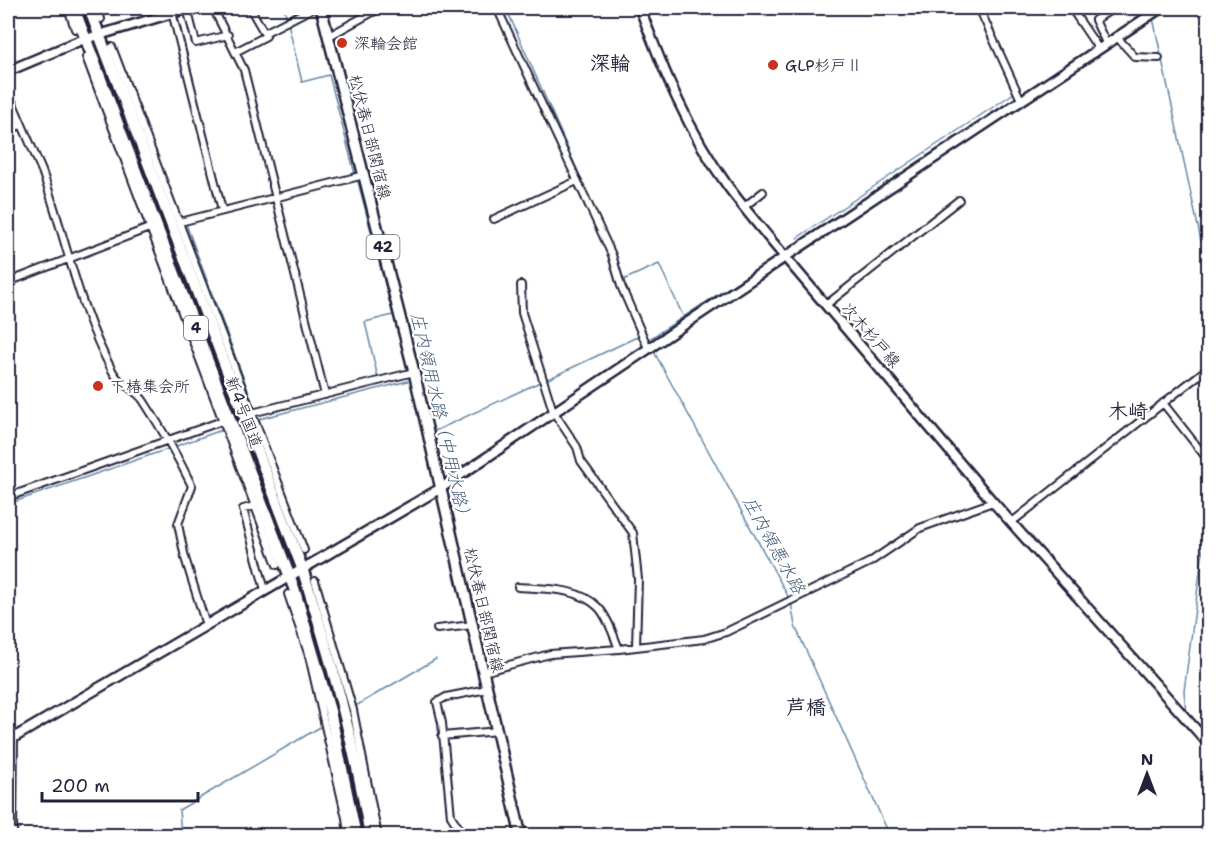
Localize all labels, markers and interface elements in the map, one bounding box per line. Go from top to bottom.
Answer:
place label: 深輪会館 [354,33,418,54]
marker: 深輪会館 [335,36,349,50]
district label: 深輪 [590,50,630,76]
place label: GLP杉戸Ⅱ [785,55,863,76]
marker: GLP杉戸Ⅱ [766,58,780,72]
street label: 松伏春日部関宿線 [344,72,396,202]
road number: 42 [366,235,400,259]
street label: 次木杉戸線 [837,298,905,372]
water label: 庄内領用水路（中用水路） [405,310,477,526]
road number: 4 [184,316,208,340]
street label: 新4号国道 [221,373,267,451]
place label: 下椿集会所 [110,376,190,397]
marker: 下椿集会所 [91,379,105,393]
district label: 木崎 [1108,398,1148,424]
water label: 庄内領悪水路 [737,492,811,599]
street label: 松伏春日部関宿線 [459,545,509,675]
district label: 芦橋 [786,694,826,720]
north arrow [1117,744,1177,804]
text: N [1141,749,1153,770]
scale bar [42,765,198,803]
text: 200 m [51,774,110,798]

